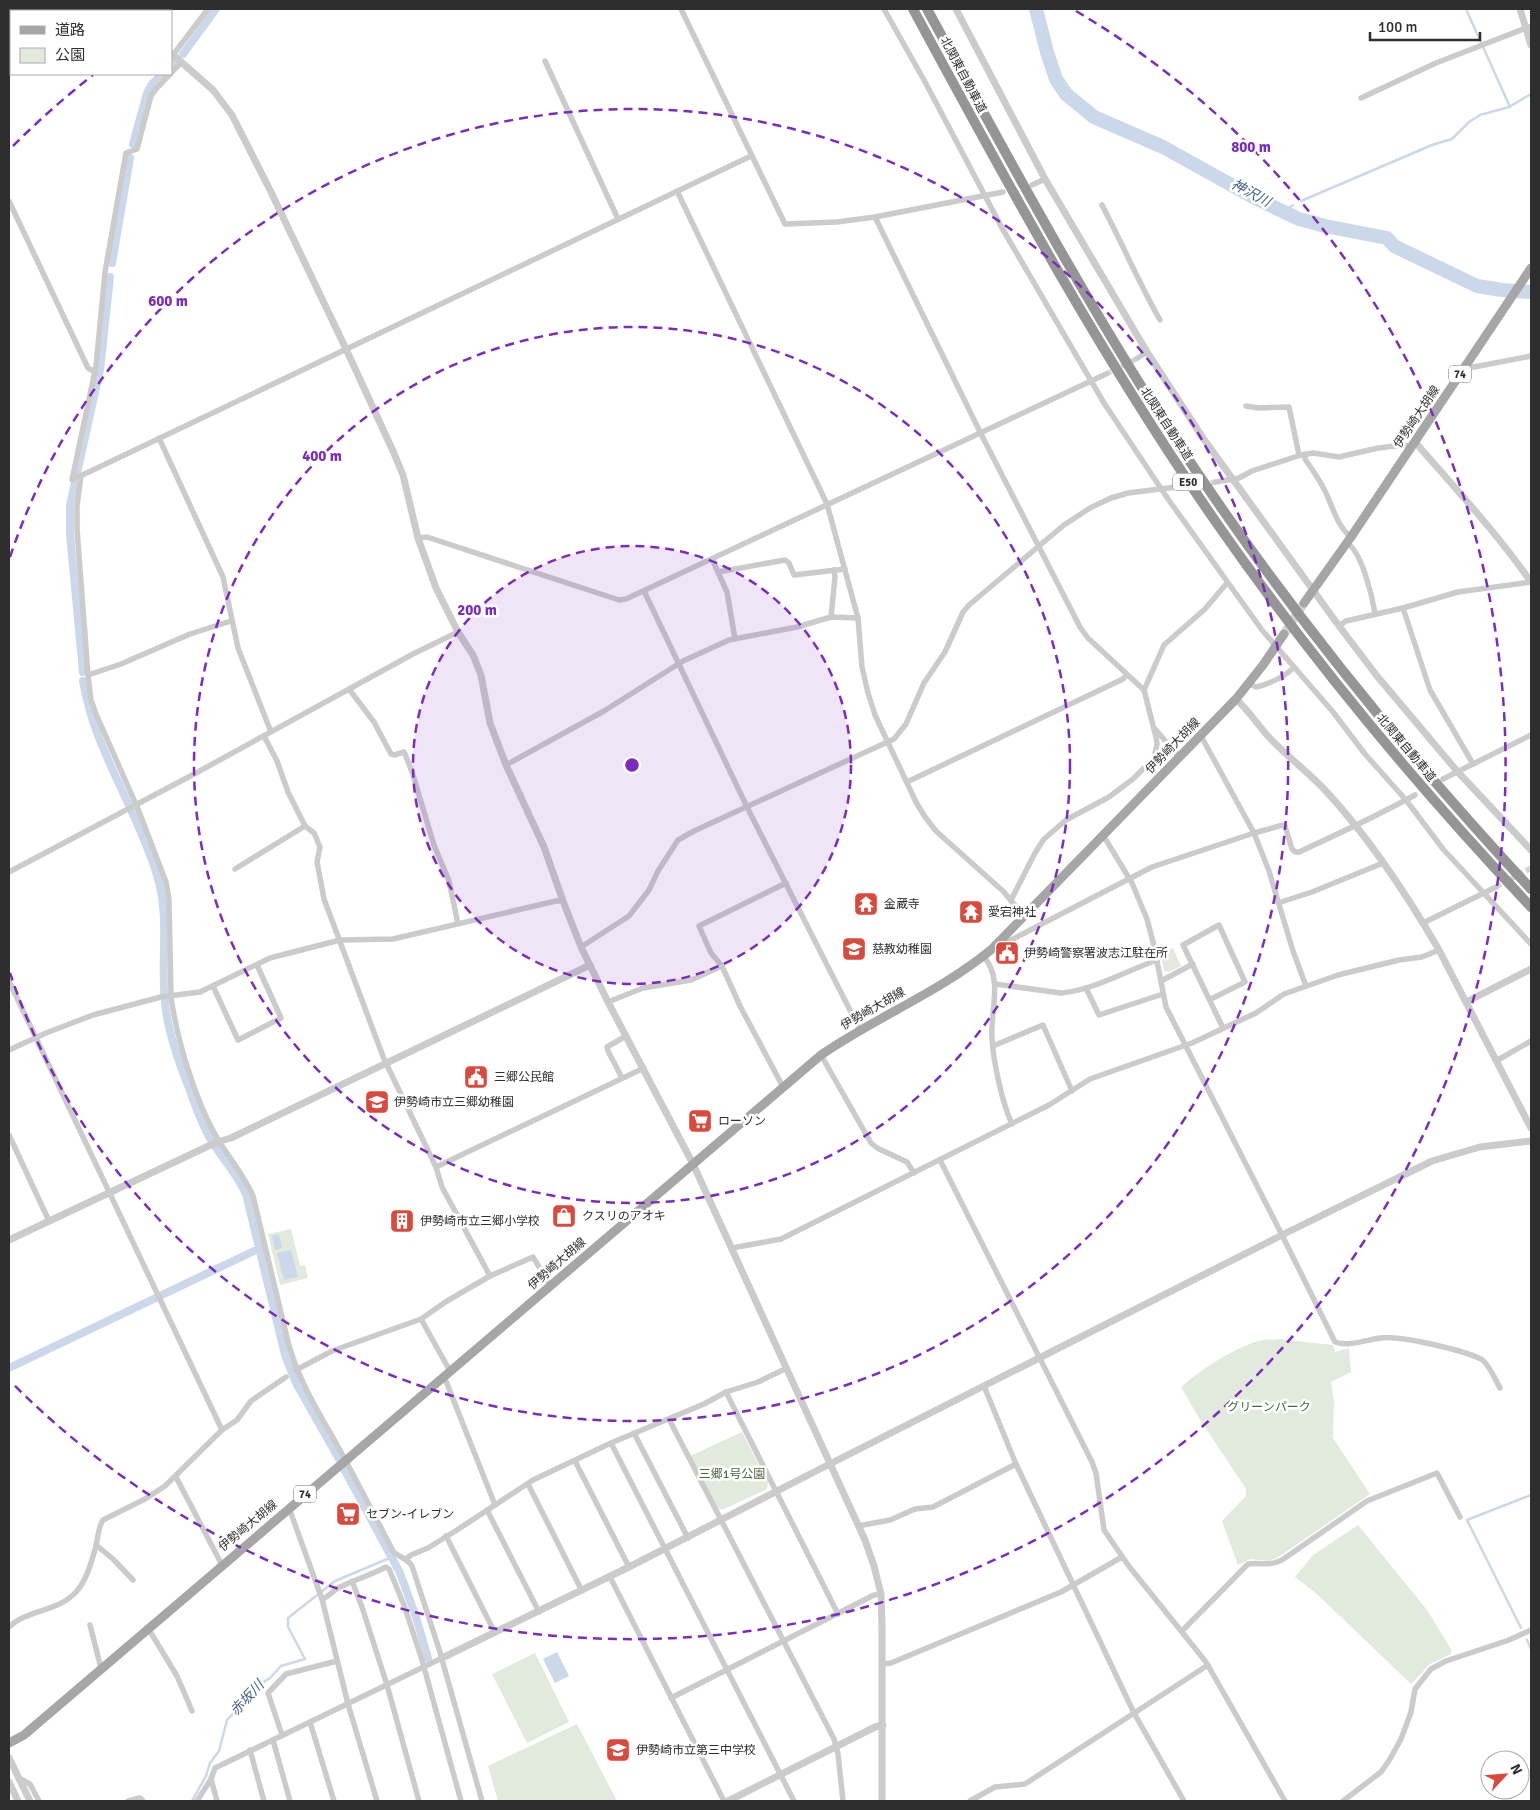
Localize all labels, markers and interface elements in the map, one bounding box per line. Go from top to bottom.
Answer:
legend [10,10,172,75]
scale bar [1370,10,1480,42]
text: 100 m [1378,18,1418,36]
text: 道路 [55,21,85,39]
street label: 北関東自動車道 [937,34,989,116]
text: 公園 [55,46,85,64]
text: 800 m [1231,138,1271,156]
water label: 神沢川 [1228,176,1275,211]
text: 600 m [148,292,188,310]
road number: 74 [1449,366,1471,382]
street label: 伊勢崎大胡線 [1391,383,1443,451]
street label: 北関東自動車道 [1137,385,1195,463]
text: 400 m [302,447,342,465]
road number: E50 [1173,474,1203,491]
text: 200 m [457,601,497,619]
street label: 北関東自動車道 [1373,711,1439,785]
street label: 伊勢崎大胡線 [1143,715,1203,777]
centre of rings [623,756,641,774]
temple icon: 金蔵寺 [853,891,879,917]
place label: 金蔵寺 [884,897,920,912]
temple icon: 愛宕神社 [958,899,984,925]
place label: 愛宕神社 [988,905,1036,920]
school or university icon: 慈教幼稚園 [841,936,867,962]
public building icon: 伊勢崎警察署波志江駐在所 [994,940,1020,966]
place label: 慈教幼稚園 [872,942,932,957]
place label: 伊勢崎警察署波志江駐在所 [1024,946,1168,961]
street label: 伊勢崎大胡線 [838,985,908,1033]
public building icon: 三郷公民館 [463,1064,489,1090]
place label: 三郷公民館 [494,1070,554,1085]
school or university icon: 伊勢崎市立三郷幼稚園 [364,1089,390,1115]
place label: 伊勢崎市立三郷幼稚園 [394,1095,514,1110]
supermarket icon: ローソン [687,1108,713,1134]
place label: ローソン [718,1114,766,1129]
shop icon: クスリのアオキ [551,1203,577,1229]
building icon: 伊勢崎市立三郷小学校 [389,1208,415,1234]
place label: クスリのアオキ [582,1209,666,1224]
place label: 伊勢崎市立三郷小学校 [420,1214,540,1229]
street label: 伊勢崎大胡線 [525,1235,589,1293]
park label: グリーンパーク [1227,1400,1311,1415]
park label: 三郷1号公園 [699,1467,765,1482]
road number: 74 [294,1486,316,1502]
street label: 伊勢崎大胡線 [216,1497,280,1555]
supermarket icon: セブン-イレブン [335,1501,361,1527]
place label: セブン-イレブン [366,1507,454,1522]
water label: 赤坂川 [226,1675,269,1719]
school or university icon: 伊勢崎市立第三中学校 [605,1737,631,1763]
place label: 伊勢崎市立第三中学校 [636,1743,756,1758]
north arrow [1480,1750,1530,1800]
text: N [1506,1761,1526,1778]

